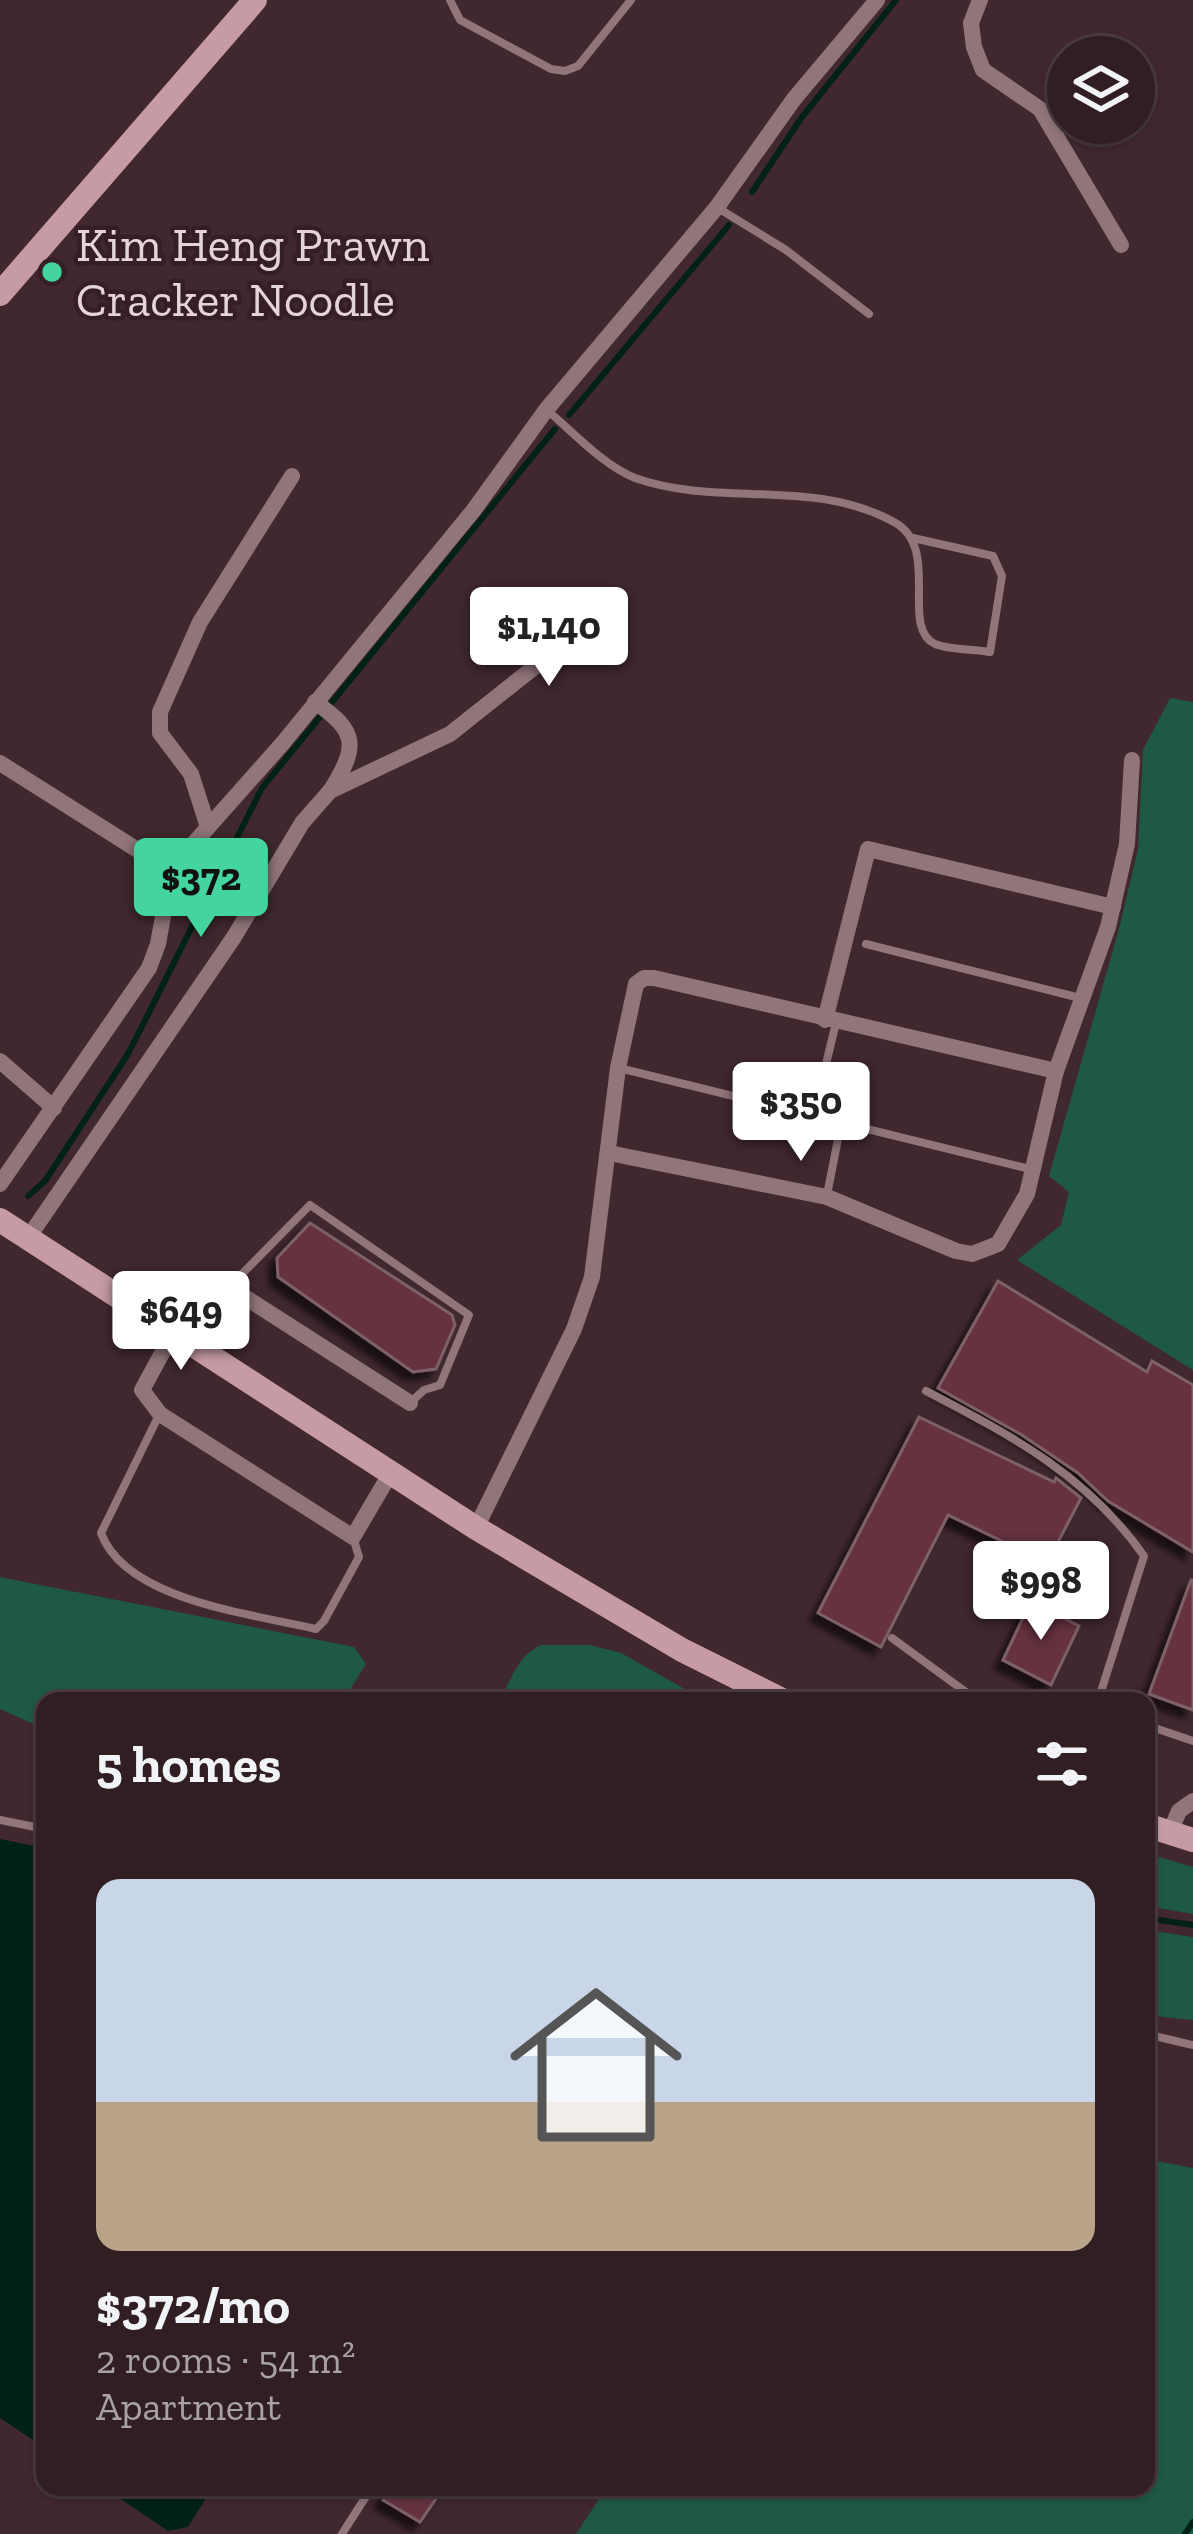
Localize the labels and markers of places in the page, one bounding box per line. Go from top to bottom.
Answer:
place label: Kim Heng Prawn Cracker Noodle [76,216,430,328]
marker: Kim Heng Prawn Cracker Noodle [39,259,65,285]
pin: $1,140 [451,587,647,689]
pin: $372 [130,838,272,940]
pin: $350 [730,1062,872,1164]
pin: $649 [110,1271,252,1373]
pin: $998 [970,1541,1112,1643]

